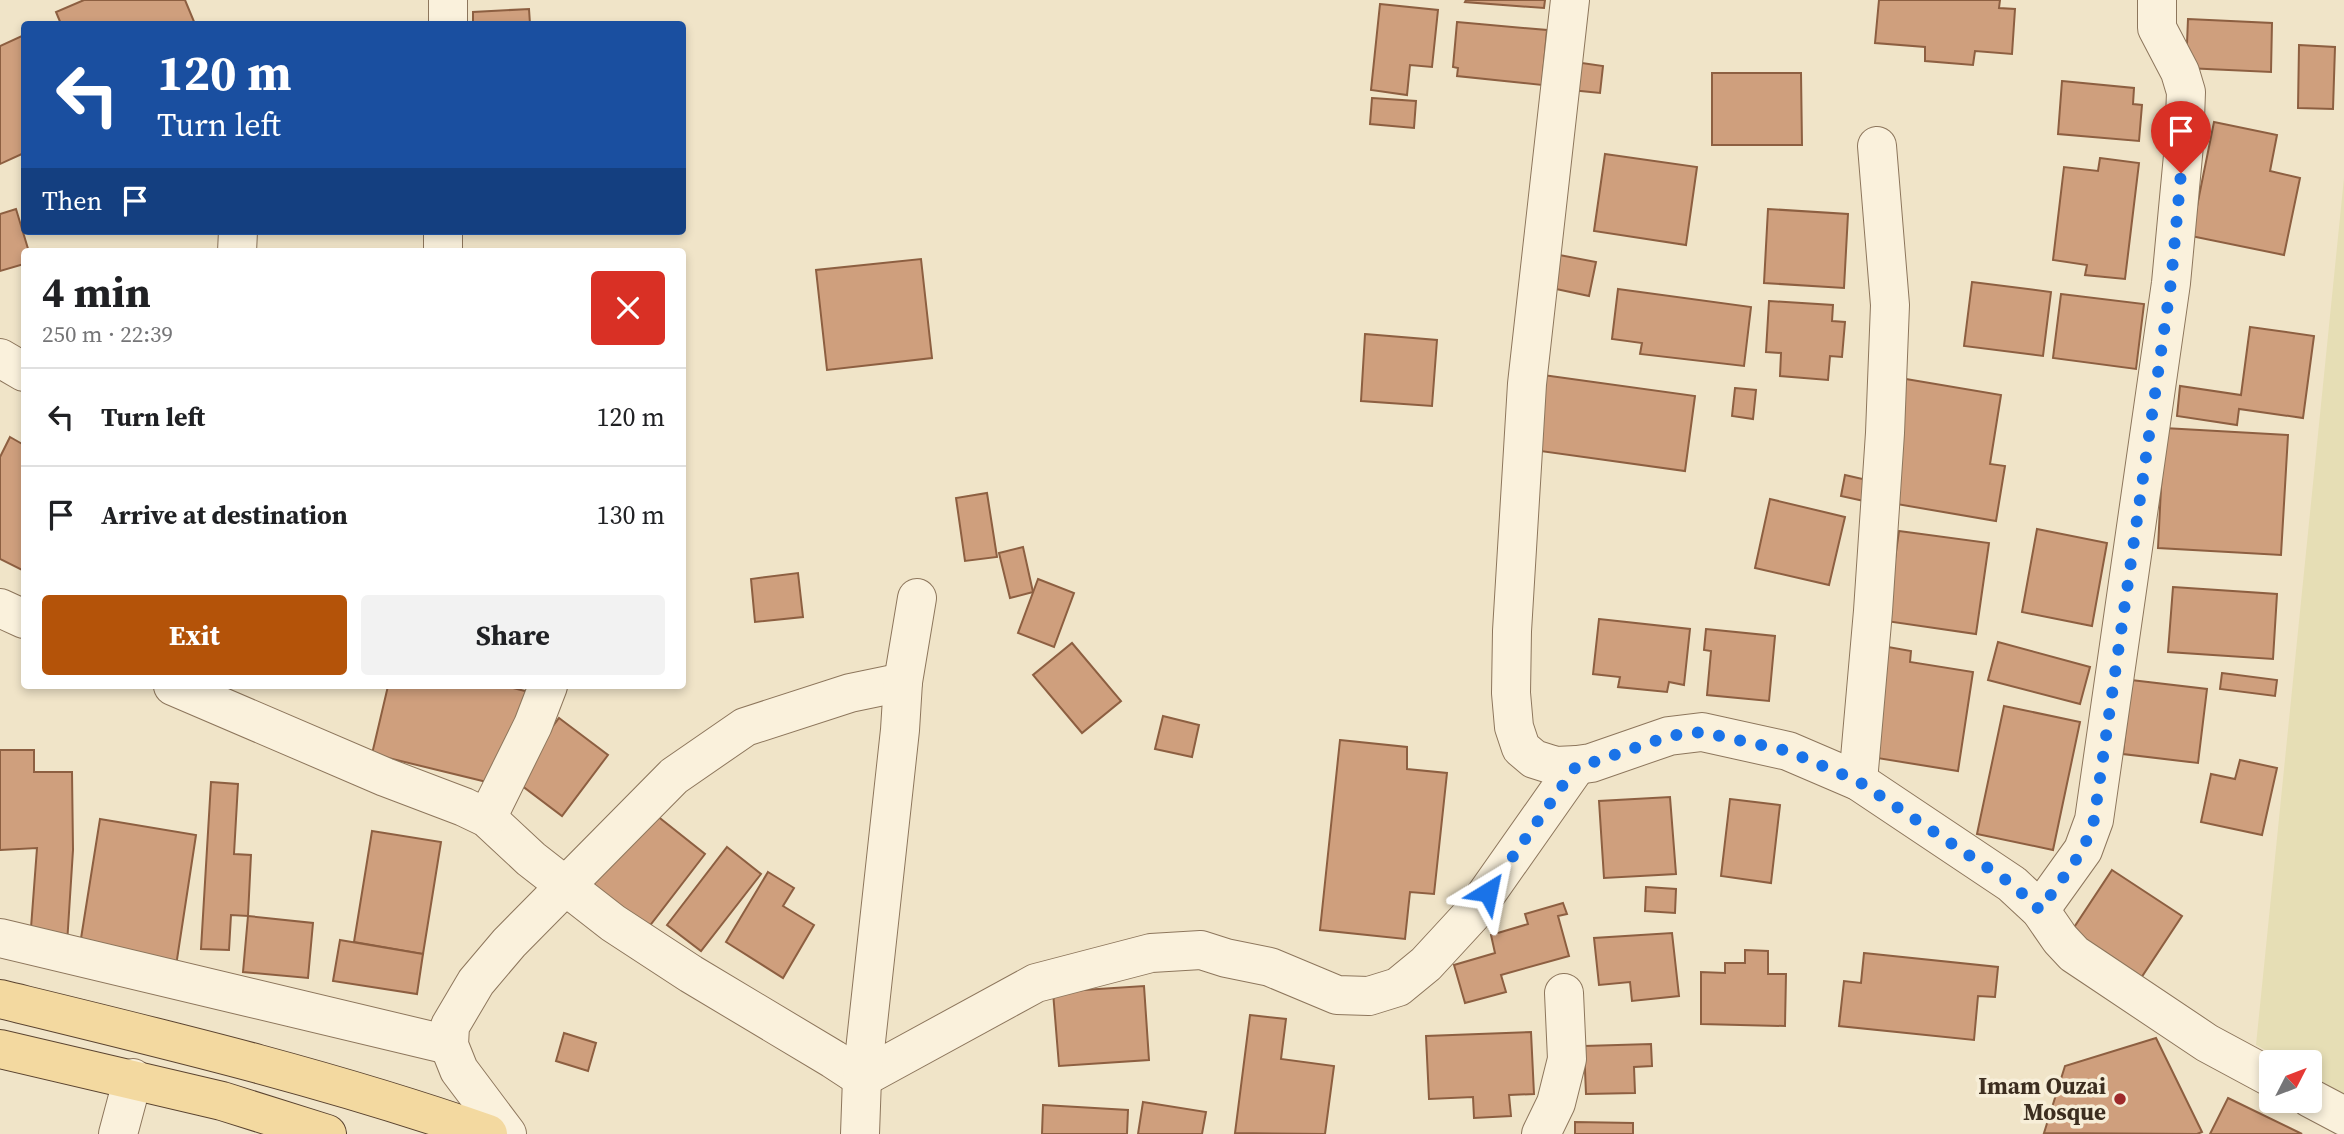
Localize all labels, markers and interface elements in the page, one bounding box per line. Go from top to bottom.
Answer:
text: 120 m [157,39,292,106]
icon: left [42,49,133,140]
pin [2151,101,2211,173]
text: Turn left [157,103,281,147]
icon: arrive [2162,112,2200,150]
icon: arrive [116,182,154,220]
text: Then [42,183,102,219]
text: 4 min [42,263,151,321]
button: close [591,271,665,345]
text: 250 m · 22:39 [42,318,173,350]
icon: left [42,398,80,436]
text: Turn left [101,399,205,435]
text: 120 m [597,399,665,435]
icon: arrive [42,496,80,534]
text: Arrive at destination [101,497,348,533]
text: 130 m [597,497,665,533]
button: Exit [42,595,347,675]
button: Share [361,595,665,675]
position arrow [1451,855,1525,929]
north arrow [2259,1050,2322,1113]
map controls [2259,1050,2322,1113]
place label: Imam Ouzai Mosque [1978,1070,2106,1128]
marker: Imam Ouzai Mosque [2112,1091,2128,1107]

